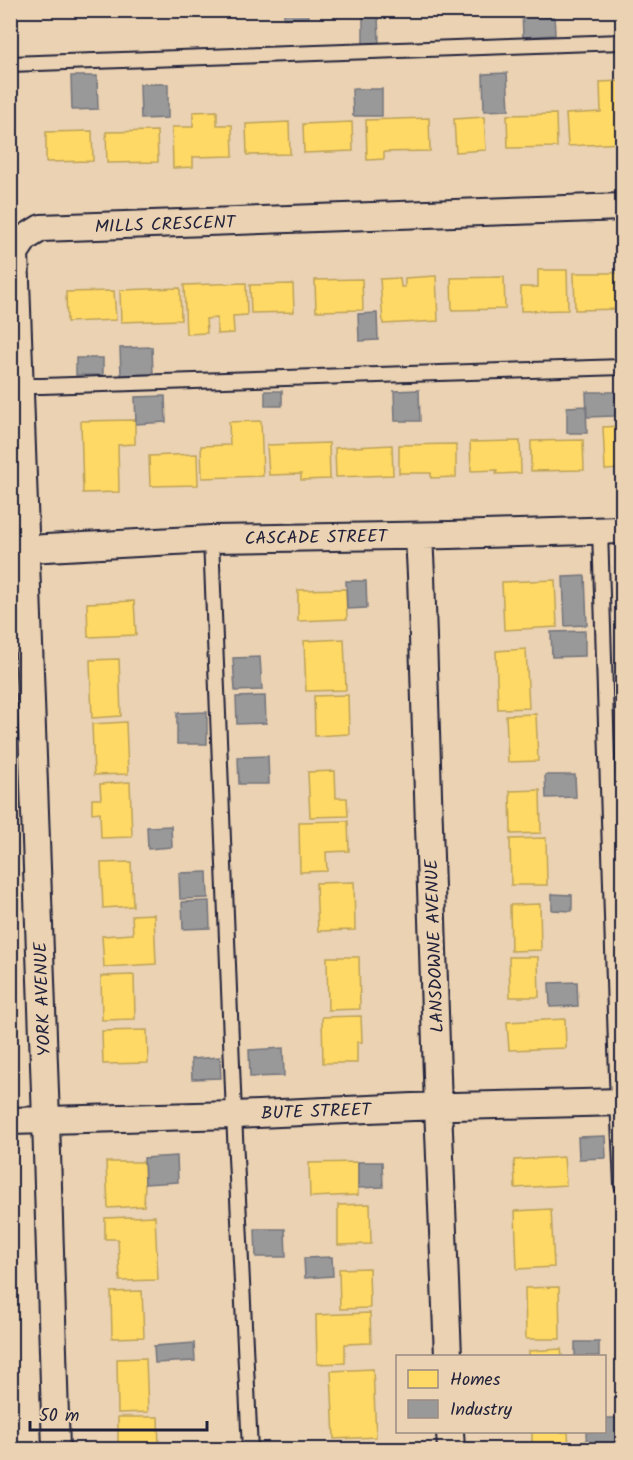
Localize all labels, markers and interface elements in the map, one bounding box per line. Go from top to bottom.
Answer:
street label: MILLS CRESCENT [94,209,237,242]
street label: CASCADE STREET [244,523,389,554]
street label: LANSDOWNE AVENUE [418,858,453,1033]
street label: YORK AVENUE [27,941,60,1057]
street label: BUTE STREET [261,1096,373,1129]
legend [396,1355,606,1433]
text: Homes [450,1366,501,1395]
scale bar [30,1394,207,1432]
text: Industry [450,1396,512,1425]
text: 50 m [39,1402,79,1431]

